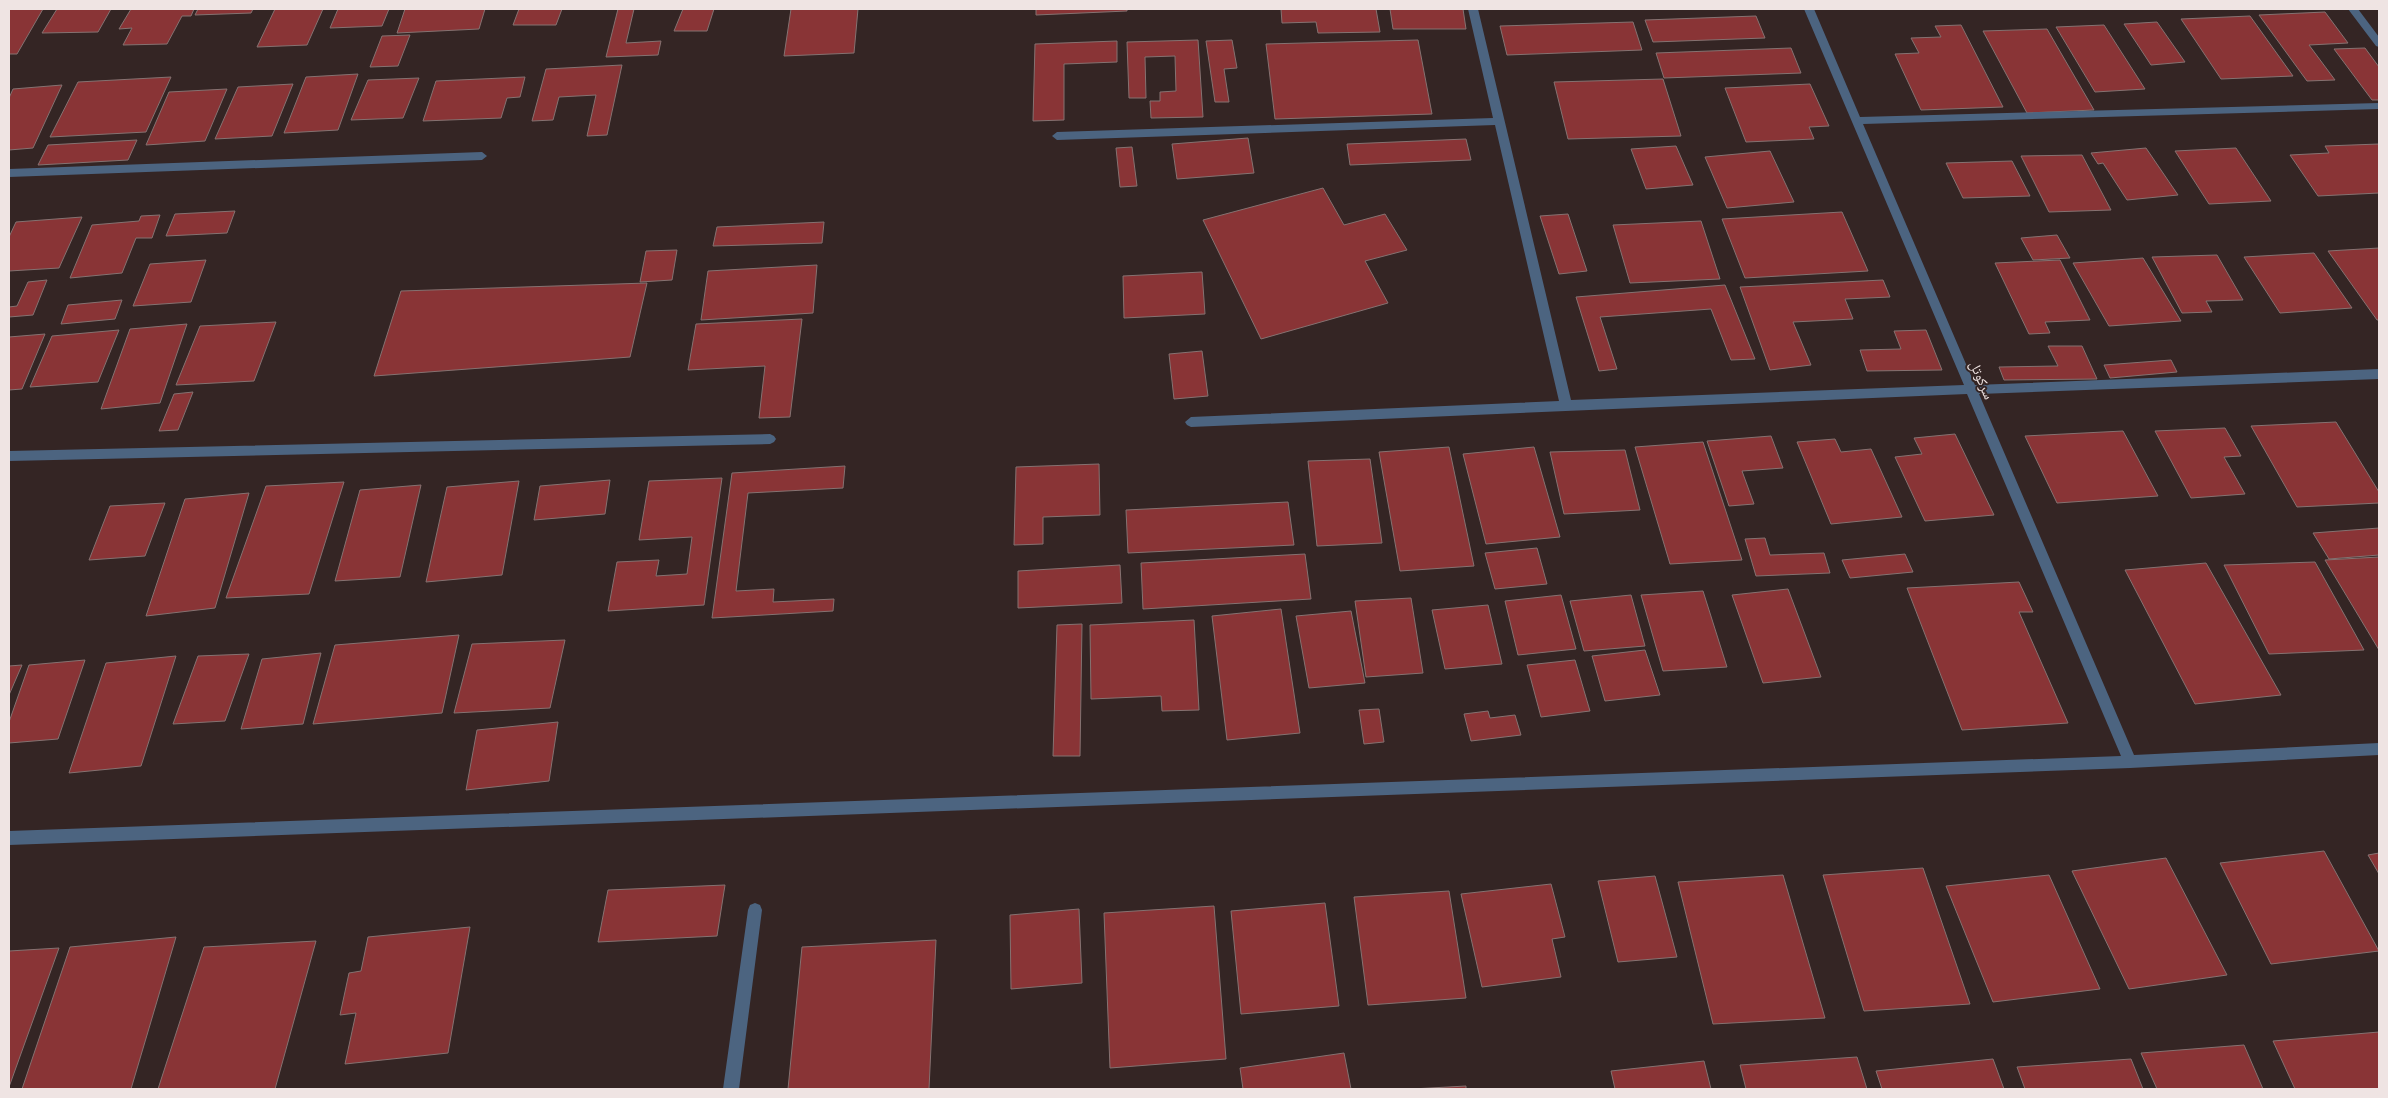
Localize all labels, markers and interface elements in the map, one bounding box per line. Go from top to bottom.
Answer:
street label: سرکوتل [1966,358,1997,402]

